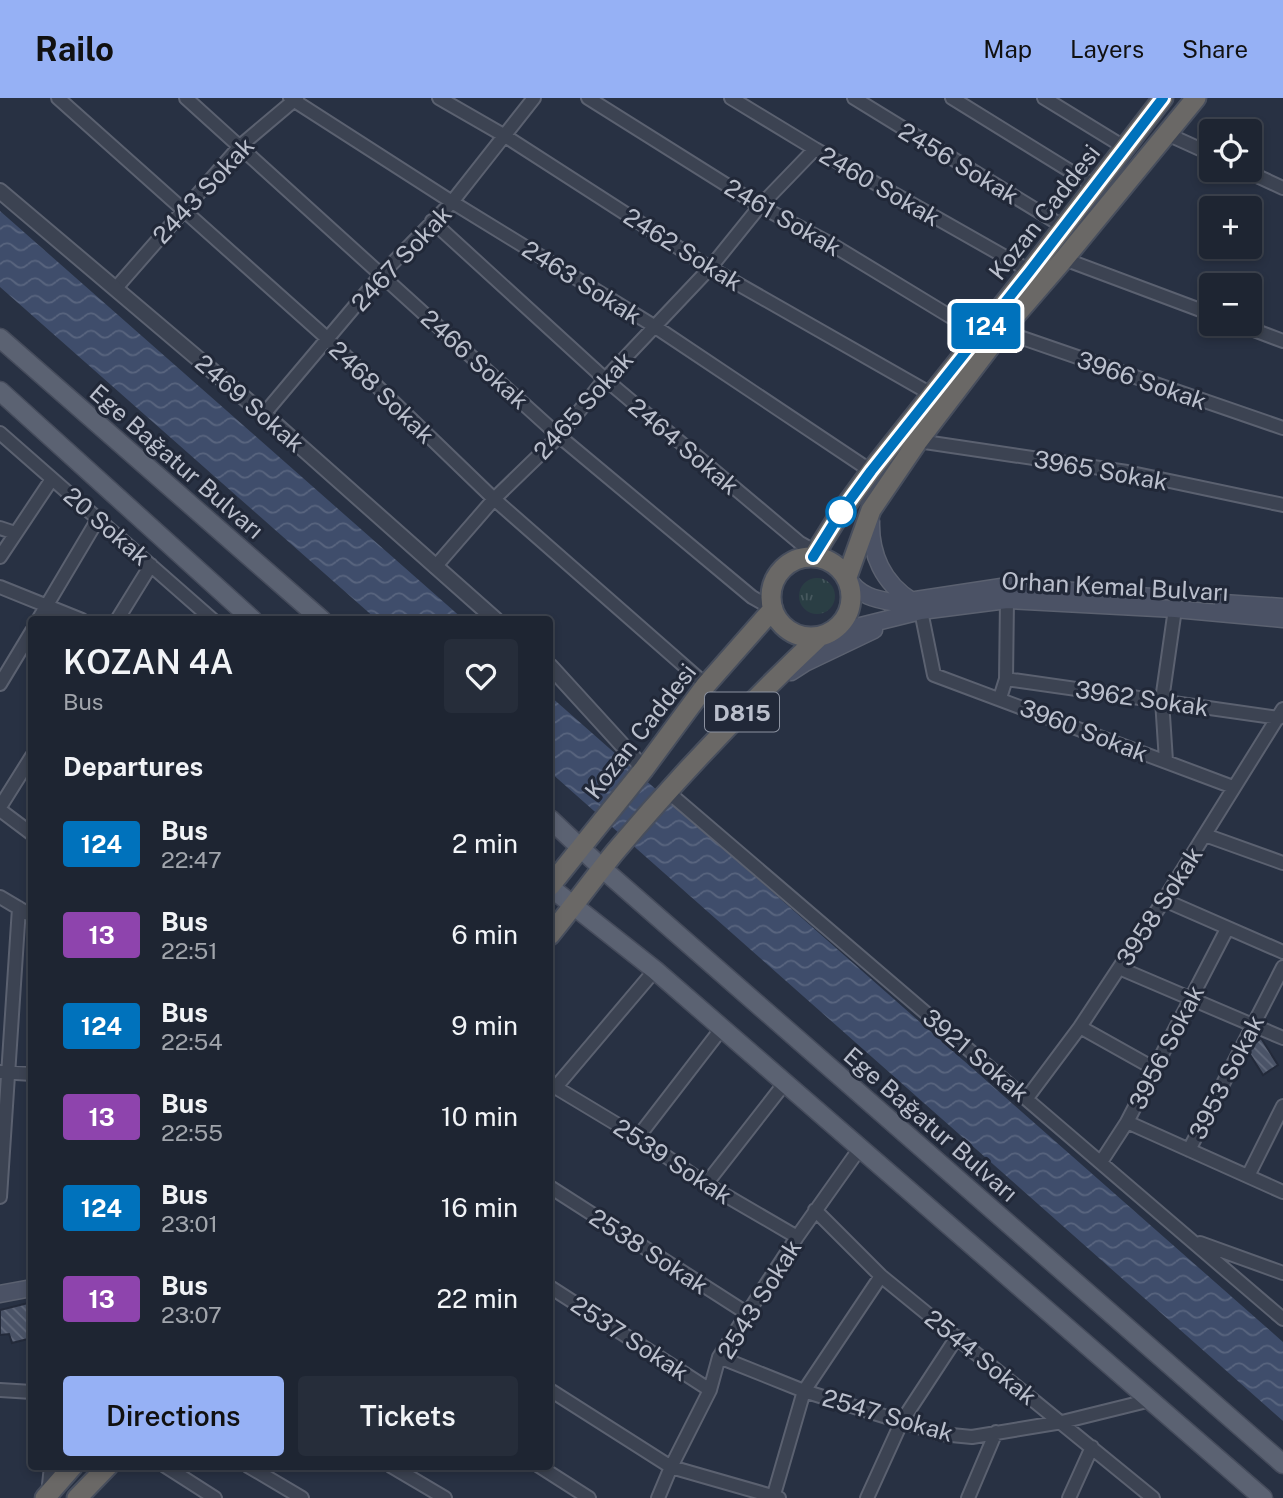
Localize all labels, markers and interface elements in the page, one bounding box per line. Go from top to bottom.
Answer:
text: Railo [35,30,114,68]
text: Map [983,35,1032,63]
text: Layers [1070,35,1144,63]
text: Share [1182,35,1248,63]
street label: 2456 Sokak [894,116,1024,210]
map controls [1199,119,1262,336]
button: locate [1199,119,1262,182]
street label: 2443 Sokak [147,131,259,249]
street label: Kozan Caddesi [983,139,1105,285]
street label: 2460 Sokak [815,140,945,232]
street label: 2461 Sokak [720,173,846,261]
button: + [1199,196,1262,259]
street label: 2467 Sokak [345,200,457,316]
street label: 2462 Sokak [619,202,747,296]
street label: 2463 Sokak [517,234,647,330]
button: − [1199,273,1262,336]
line badge: 124 [946,303,1026,349]
street label: 2466 Sokak [416,304,534,414]
text: 124 [965,312,1007,340]
street label: 2468 Sokak [324,335,440,449]
street label: 2465 Sokak [527,345,639,465]
street label: 3966 Sokak [1074,345,1210,415]
street label: 2469 Sokak [190,348,310,458]
street label: Ege Bağatur Bulvarı [84,378,270,544]
street label: 2464 Sokak [623,392,745,500]
street label: 3965 Sokak [1032,444,1170,496]
street label: 20 Sokak [58,481,156,571]
unlabelled marker [826,497,856,527]
street label: Orhan Kemal Bulvarı [1001,566,1229,606]
button: heart [444,639,518,713]
text: KOZAN 4A [63,643,233,681]
street label: Kozan Caddesi [579,658,701,804]
street label: 3962 Sokak [1073,675,1211,721]
text: Bus [63,688,103,715]
road number: D815 [705,692,779,732]
street label: 3960 Sokak [1016,693,1152,767]
text: Departures [63,751,203,782]
text: Bus [161,815,208,846]
text: 2 min [452,828,518,859]
text: 124 [81,830,122,858]
street label: 3958 Sokak [1110,841,1208,971]
text: 22:47 [161,846,222,873]
text: Bus [161,906,208,937]
text: 6 min [451,919,518,950]
text: 13 [88,921,115,949]
text: 22:51 [161,937,218,964]
street label: 3956 Sokak [1123,980,1209,1114]
text: Bus [161,997,208,1028]
street label: 3921 Sokak [917,1003,1035,1107]
text: 9 min [451,1010,518,1041]
street label: 3953 Sokak [1183,1010,1269,1144]
text: 124 [81,1012,122,1040]
text: 22:54 [161,1028,223,1055]
street label: Ege Bağatur Bulvarı [838,1041,1024,1207]
text: Bus [161,1088,208,1119]
text: 10 min [441,1101,518,1132]
text: 13 [88,1103,115,1131]
street label: 2539 Sokak [609,1112,737,1210]
text: 22:55 [161,1119,223,1146]
text: Bus [161,1179,208,1210]
text: 16 min [441,1192,518,1223]
text: 124 [81,1194,122,1222]
street label: 2538 Sokak [585,1202,713,1300]
text: 23:01 [161,1210,218,1237]
street label: 2543 Sokak [711,1234,807,1364]
text: Bus [161,1270,208,1301]
text: 22 min [437,1283,518,1314]
text: 13 [88,1285,115,1313]
street label: 2537 Sokak [566,1290,694,1386]
text: 23:07 [161,1301,222,1328]
street label: 2544 Sokak [920,1304,1042,1410]
button: Directions [63,1376,284,1456]
button: Tickets [298,1376,518,1456]
street label: 2547 Sokak [819,1383,957,1447]

